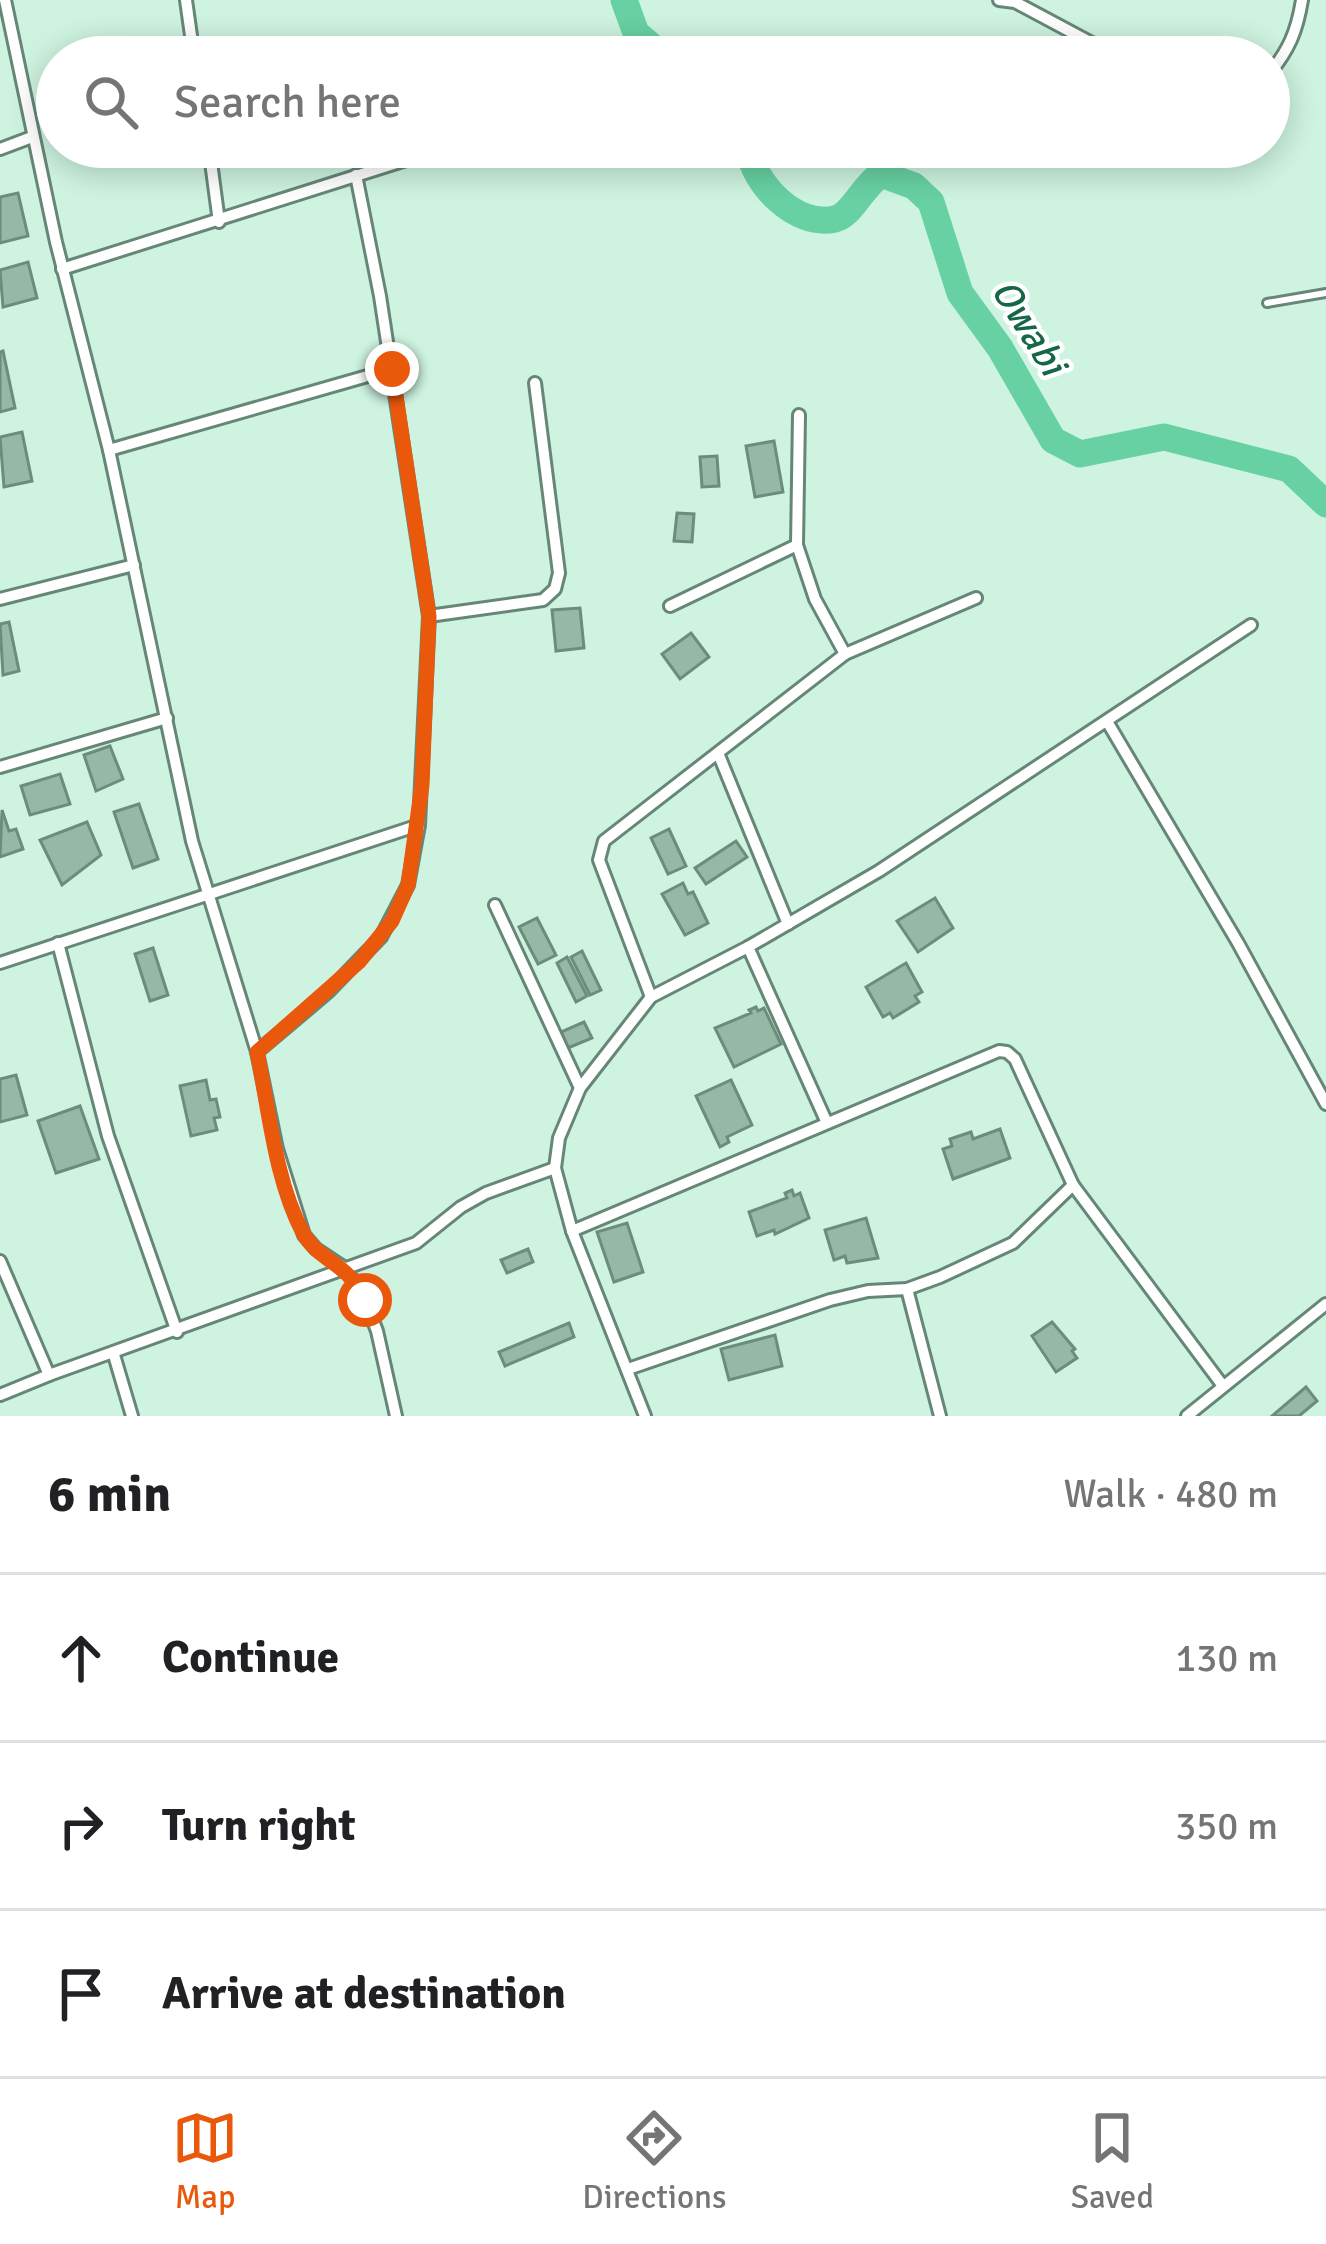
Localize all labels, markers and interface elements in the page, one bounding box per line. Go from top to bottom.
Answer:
search box [36,36,1290,168]
icon: search [78,69,144,135]
text: Search here [174,75,401,130]
water label: Owabi [981,270,1079,387]
route end [365,342,419,396]
route start [338,1273,392,1327]
text: 6 min [48,1463,171,1526]
text: Walk · 480 m [1064,1470,1278,1518]
icon: ahead [48,1625,114,1691]
text: Continue [162,1630,339,1685]
text: 130 m [1175,1634,1278,1682]
icon: right [48,1793,114,1859]
text: Turn right [162,1798,356,1853]
text: 350 m [1175,1802,1278,1850]
icon: arrive [48,1961,114,2027]
text: Arrive at destination [162,1966,566,2021]
tab: Map [172,2105,238,2218]
tab: Directions [582,2105,727,2218]
tab: Saved [1071,2105,1154,2218]

